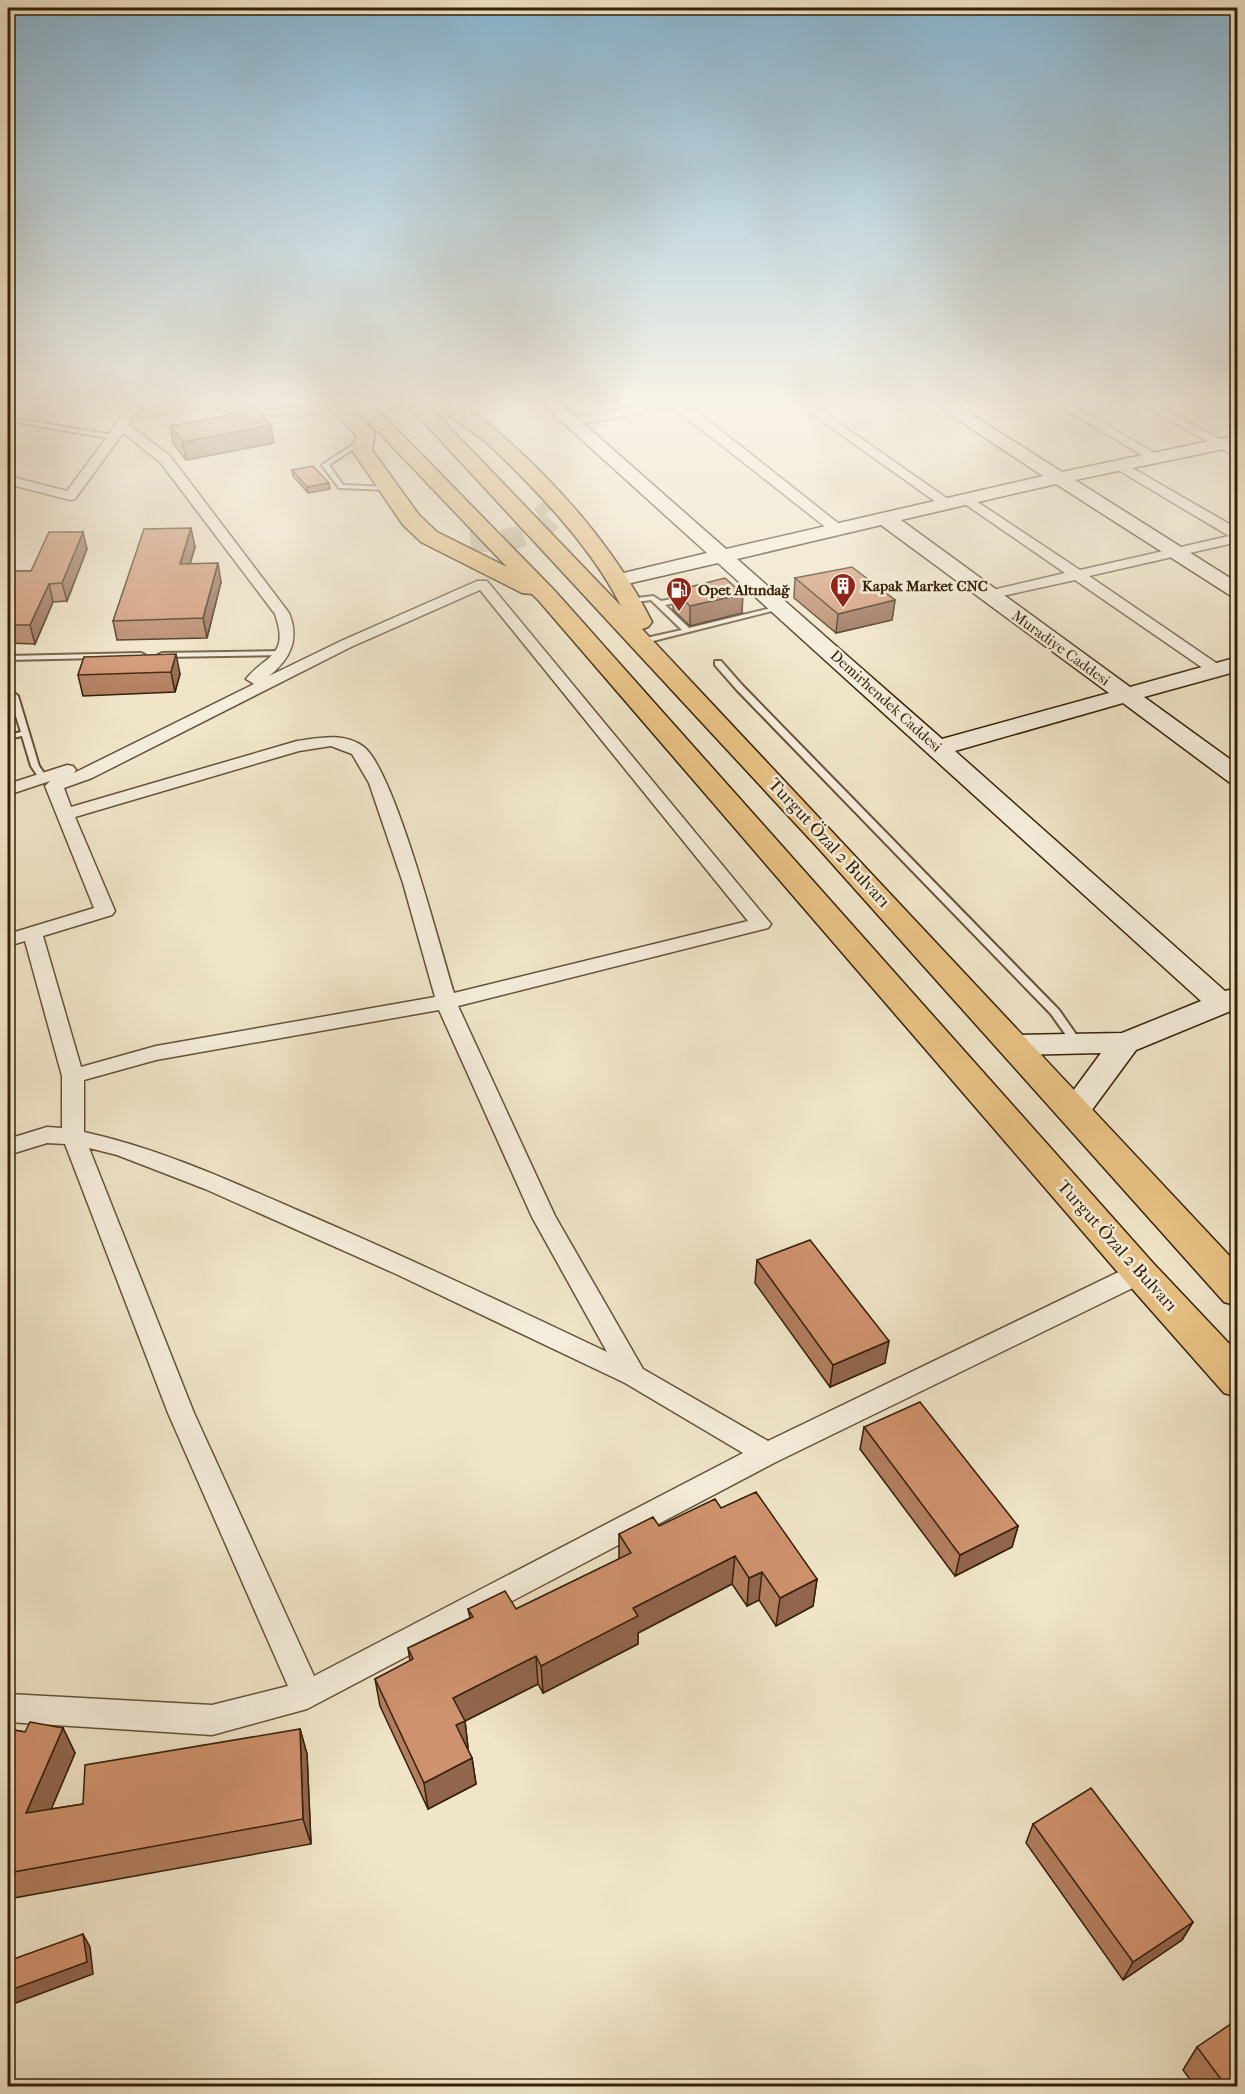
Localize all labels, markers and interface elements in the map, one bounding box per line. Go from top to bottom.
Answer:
building icon: Kapak Market CNC [828,571,858,609]
fuel station icon: Opet Altındağ [664,575,694,613]
place label: Kapak Market CNC [862,577,988,595]
place label: Opet Altındağ [698,581,790,599]
street label: Muradiye Caddesi [1008,606,1114,690]
street label: Demirhendek Caddesi [827,646,946,756]
street label: Turgut Özal 2 Bulvarı [764,773,896,912]
street label: Turgut Özal 2 Bulvarı [1053,1175,1183,1316]

